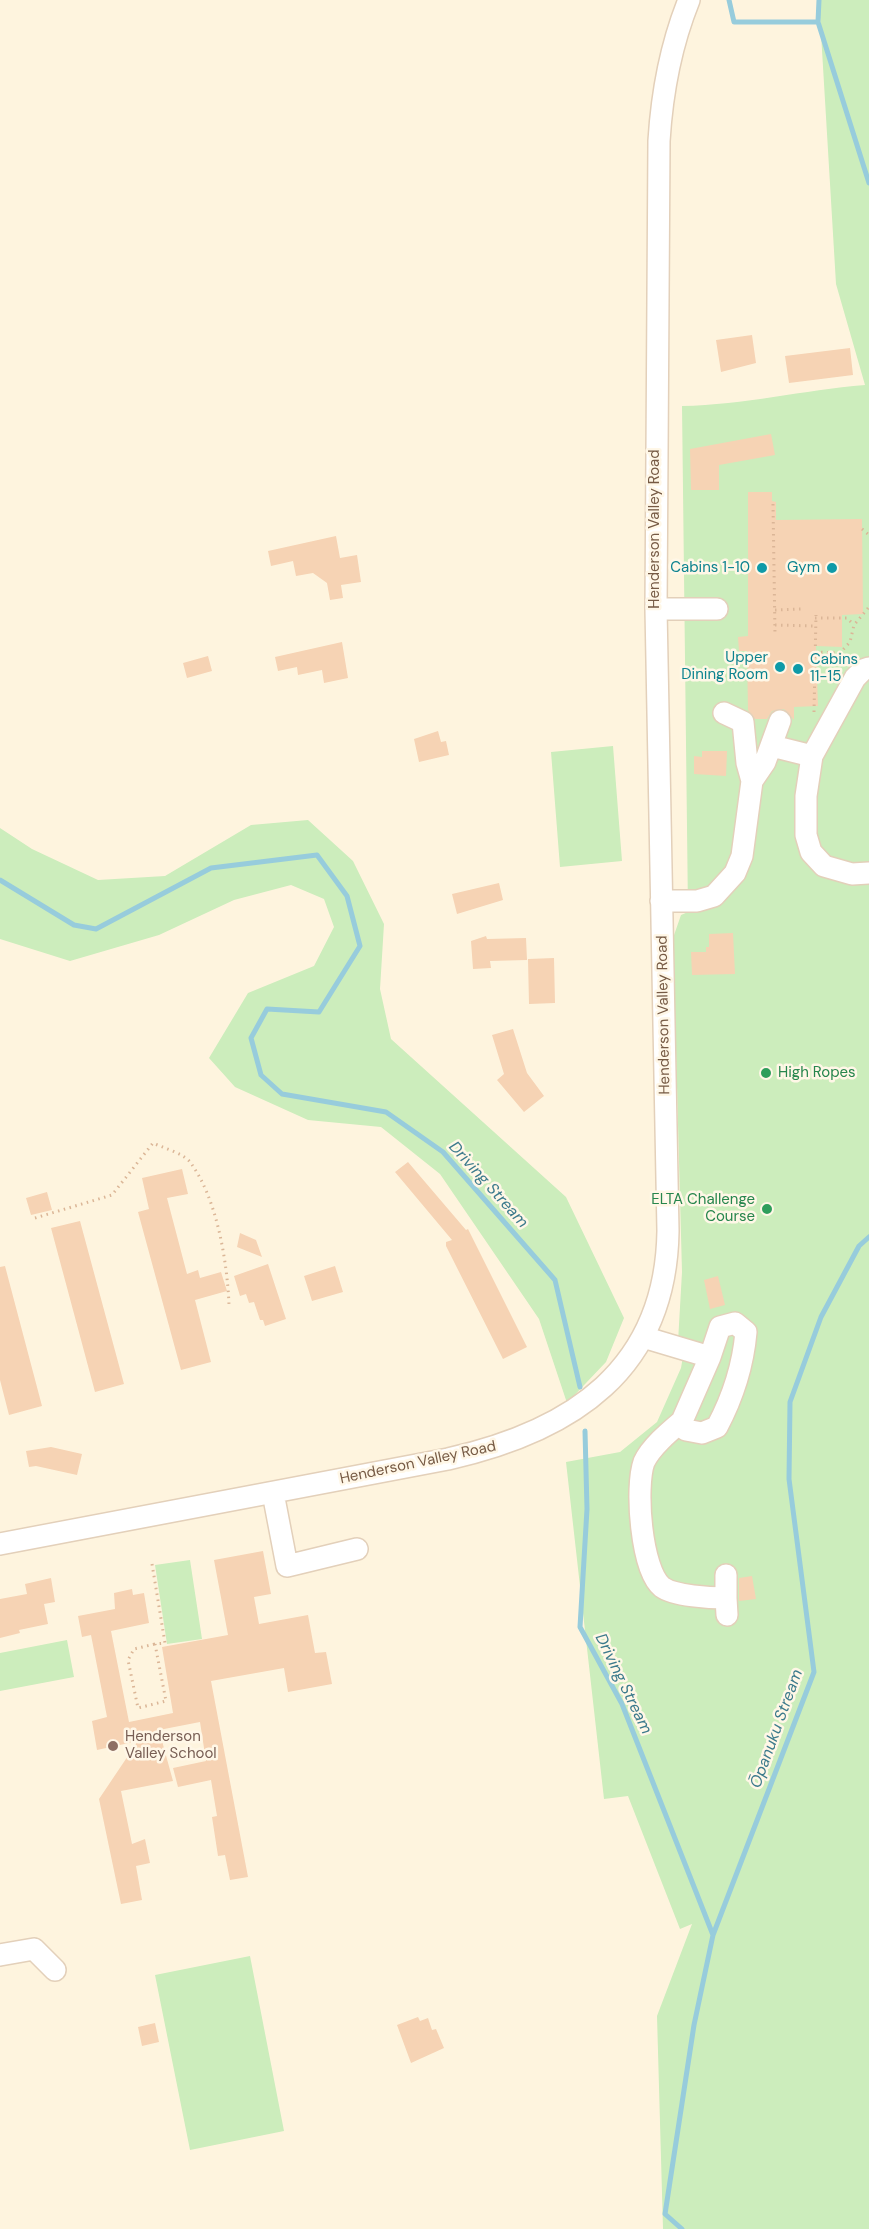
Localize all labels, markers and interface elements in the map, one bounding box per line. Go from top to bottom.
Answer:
street label: Henderson Valley Road [646,449,664,609]
place label: Cabins 1-10 [670,559,750,577]
place label: Gym [787,559,820,577]
marker: Cabins 1-10 [755,561,769,575]
marker: Gym [825,561,839,575]
place label: Upper Dining Room [681,649,768,684]
place label: Cabins 11-15 [810,651,858,686]
marker: Upper Dining Room [773,660,787,674]
marker: Cabins 11-15 [791,662,805,676]
street label: Henderson Valley Road [654,935,674,1095]
place label: High Ropes [778,1064,856,1082]
marker: High Ropes [759,1066,773,1080]
water label: Driving Stream [444,1138,532,1232]
place label: ELTA Challenge Course [651,1191,755,1226]
marker: ELTA Challenge Course [760,1202,774,1216]
street label: Henderson Valley Road [338,1438,498,1488]
water label: Driving Stream [590,1631,656,1737]
water label: Ōpanuku Stream [747,1667,807,1791]
place label: Henderson Valley School [125,1728,217,1763]
marker: Henderson Valley School [106,1739,120,1753]

